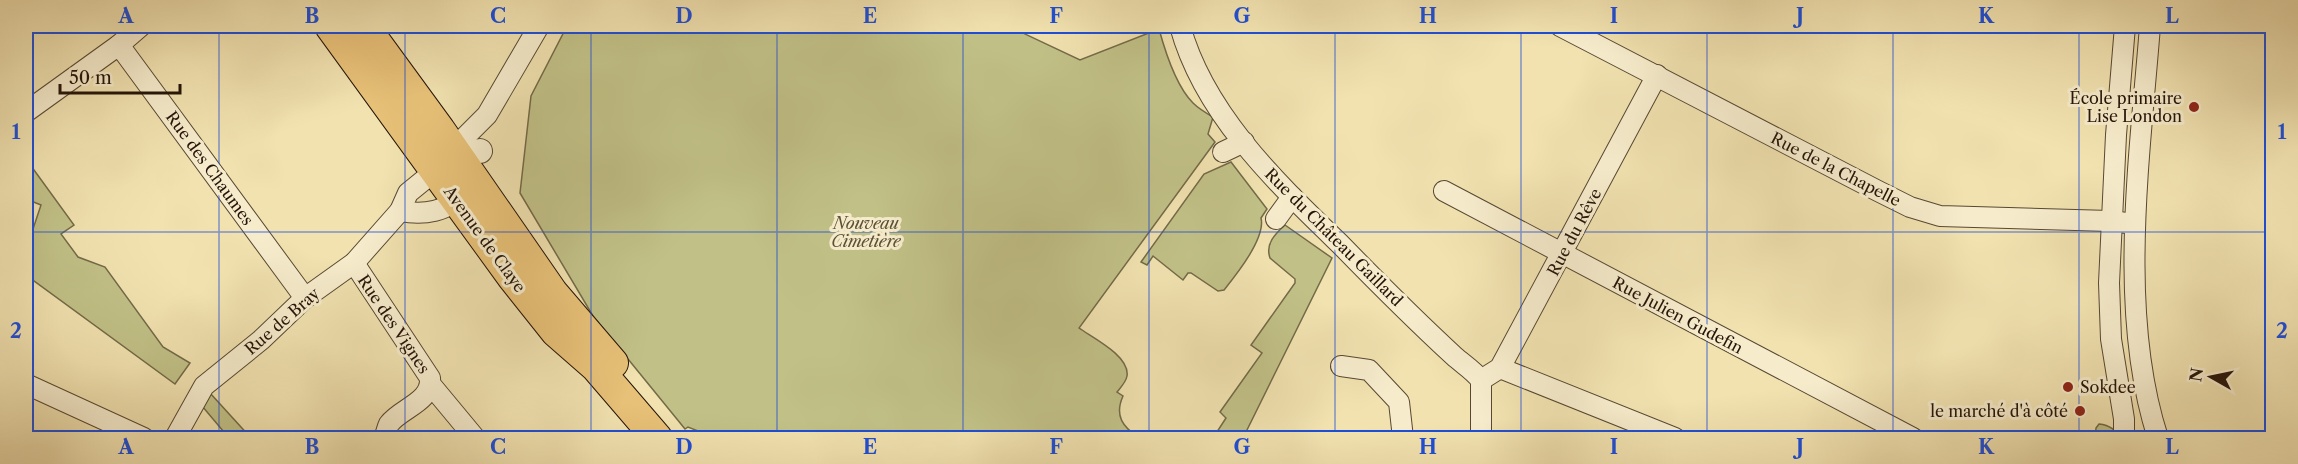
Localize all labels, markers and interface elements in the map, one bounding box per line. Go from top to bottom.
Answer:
text: A [117,4,134,28]
text: B [305,4,320,28]
text: C [490,4,506,28]
text: D [675,4,693,28]
text: E [863,4,877,28]
text: F [1049,4,1063,28]
text: G [1234,4,1251,28]
text: H [1419,4,1437,28]
text: I [1610,4,1618,28]
text: J [1792,4,1804,28]
text: K [1978,4,1995,28]
text: L [2165,4,2179,28]
scale bar [60,57,180,95]
text: 50 m [69,67,112,89]
place label: École primaire Lise London [2070,88,2182,126]
marker: École primaire Lise London [2187,100,2201,114]
street label: Rue des Chaumes [162,107,258,229]
text: 1 [12,120,21,144]
text: 1 [2278,120,2287,144]
street label: Rue de la Chapelle [1768,128,1904,210]
street label: Rue du Château Gaillard [1261,164,1407,310]
street label: Avenue de Claye [439,181,530,296]
street label: Rue du Rêve [1543,185,1605,279]
park label: Nouveau Cimetière [831,213,902,251]
street label: Rue des Vignes [354,271,434,377]
street label: Rue Julien Gudefin [1609,272,1747,358]
street label: Rue de Bray [241,282,324,359]
text: 2 [10,319,22,343]
text: 2 [2276,319,2288,343]
north arrow [2181,347,2241,407]
text: N [2185,366,2207,383]
place label: Sokdee [2080,377,2136,397]
marker: Sokdee [2061,380,2075,394]
place label: le marché d'à côté [1930,401,2068,421]
marker: le marché d'à côté [2073,404,2087,418]
text: A [117,435,134,459]
text: B [305,435,320,459]
text: C [490,435,506,459]
text: D [675,435,693,459]
text: E [863,435,877,459]
text: F [1049,435,1063,459]
text: G [1234,435,1251,459]
text: H [1419,435,1437,459]
text: I [1610,435,1618,459]
text: J [1792,435,1804,459]
text: K [1978,435,1995,459]
text: L [2165,435,2179,459]

